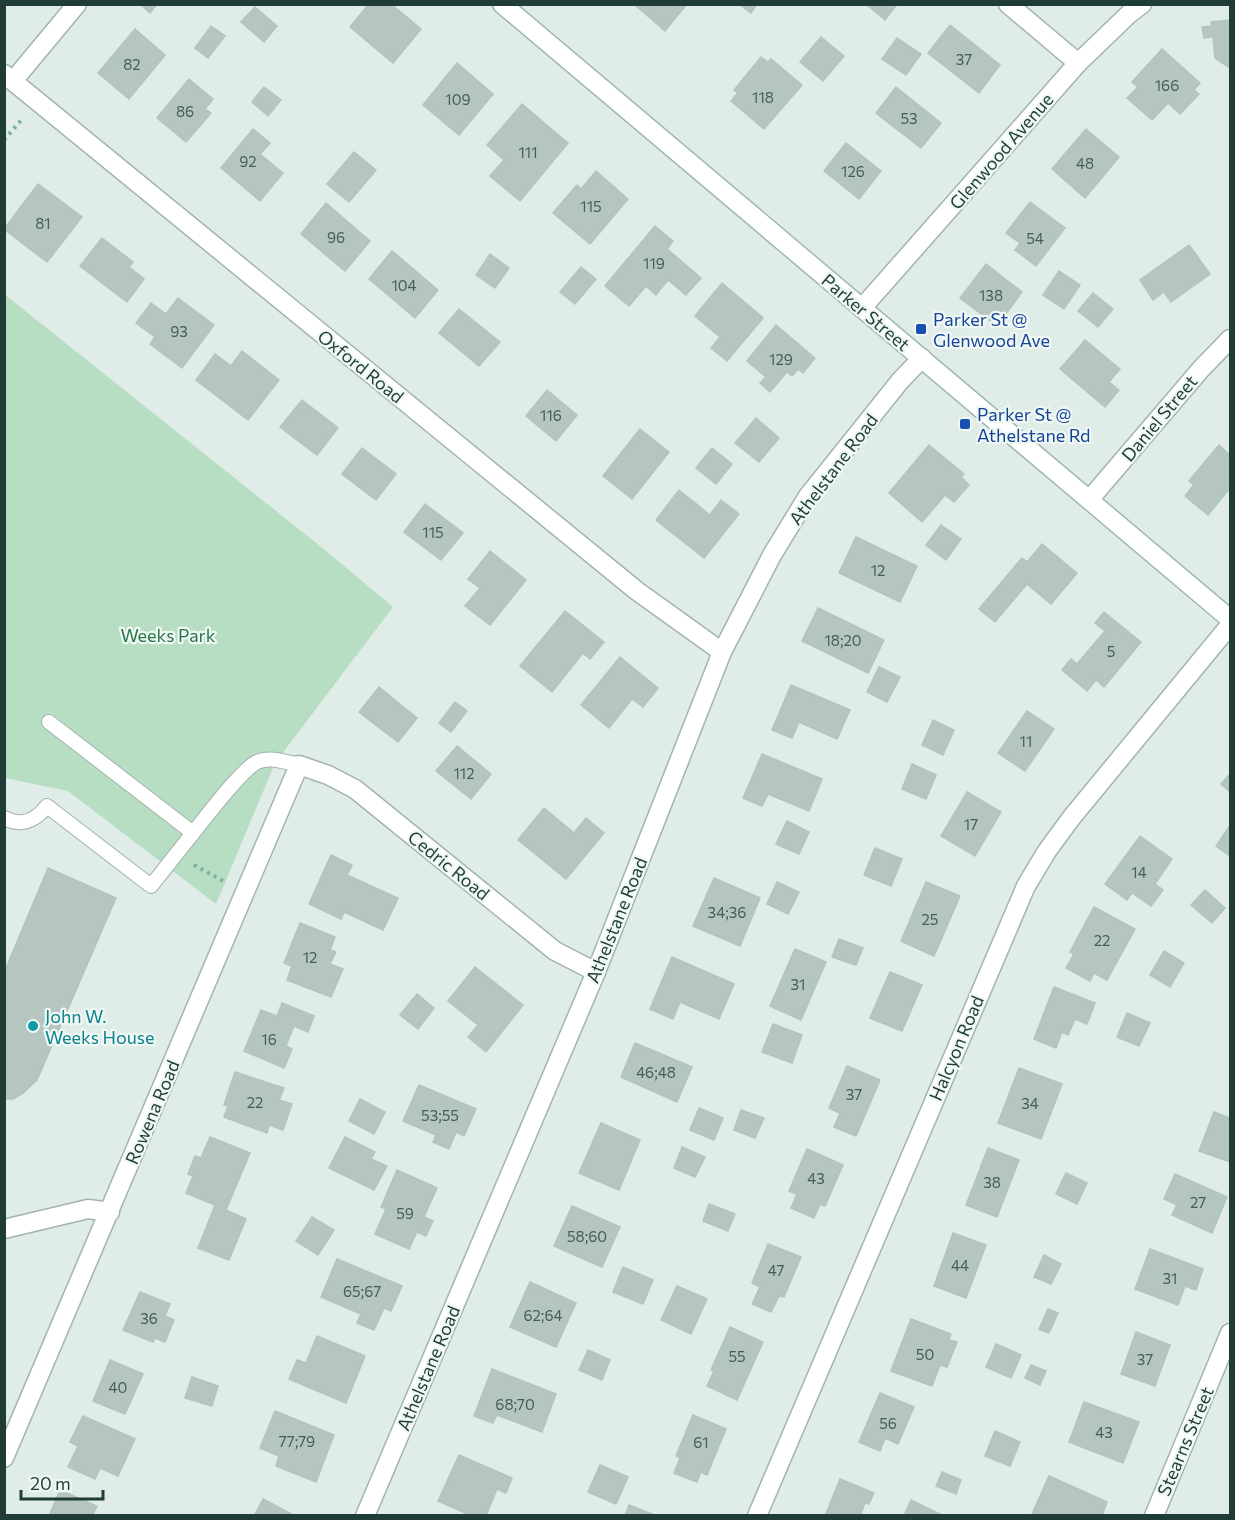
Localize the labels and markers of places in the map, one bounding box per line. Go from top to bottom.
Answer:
place label: Parker St @ Glenwood Ave [933,308,1050,351]
marker: Parker St @ Glenwood Ave [914,322,928,336]
place label: Parker St @ Athelstane Rd [977,403,1091,446]
marker: Parker St @ Athelstane Rd [958,417,972,431]
place label: John W. Weeks House [45,1005,154,1048]
marker: John W. Weeks House [26,1019,40,1033]

